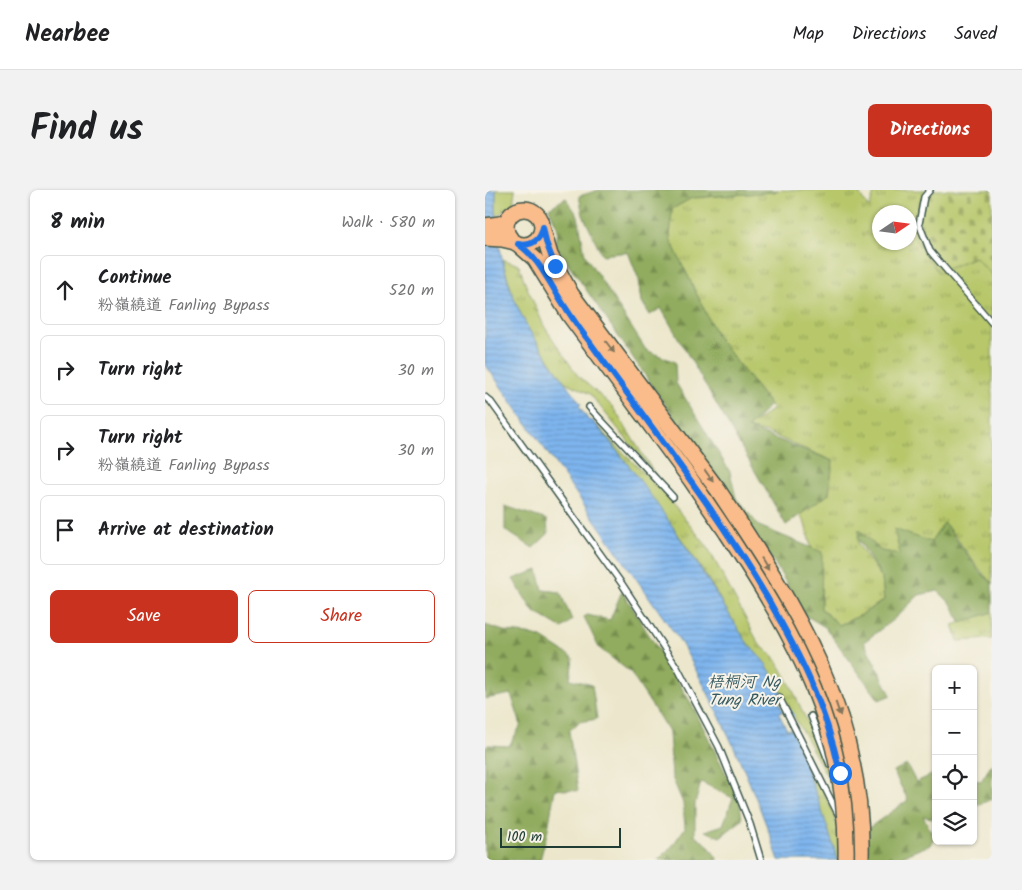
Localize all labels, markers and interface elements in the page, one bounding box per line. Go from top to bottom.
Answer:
text: Nearbee [25,15,110,54]
text: Map [792,20,824,49]
text: Directions [852,20,926,49]
text: Saved [954,20,997,49]
text: Find us [30,102,143,158]
button: Directions [868,104,992,157]
north arrow [872,205,917,250]
text: 8 min [50,206,105,239]
text: Walk · 580 m [342,210,435,235]
route end [544,255,567,278]
text: Continue [98,263,171,293]
icon: ahead [51,276,79,304]
text: 520 m [389,278,434,303]
text: 粉嶺繞道 Fanling Bypass [98,293,270,318]
one-way arrow [605,340,616,353]
text: Turn right [98,355,183,385]
icon: right [51,356,79,384]
text: 30 m [398,358,434,383]
text: Turn right [98,423,183,453]
icon: right [51,436,79,464]
text: 30 m [398,438,434,463]
text: 粉嶺繞道 Fanling Bypass [98,453,270,478]
one-way arrow [704,470,714,483]
text: Arrive at destination [98,515,274,545]
icon: arrive [51,516,79,544]
one-way arrow [761,558,770,571]
button: Save [50,590,238,643]
button: Share [248,590,435,643]
map controls [932,665,977,845]
button: + [932,665,977,710]
water label: 梧桐河 Ng Tung River [708,670,783,713]
one-way arrow [835,702,843,717]
button: − [932,710,977,755]
button: locate [932,755,977,800]
route start [829,762,852,785]
button: layers [932,800,977,845]
scale bar [500,825,621,848]
text: 100 m [507,826,542,848]

